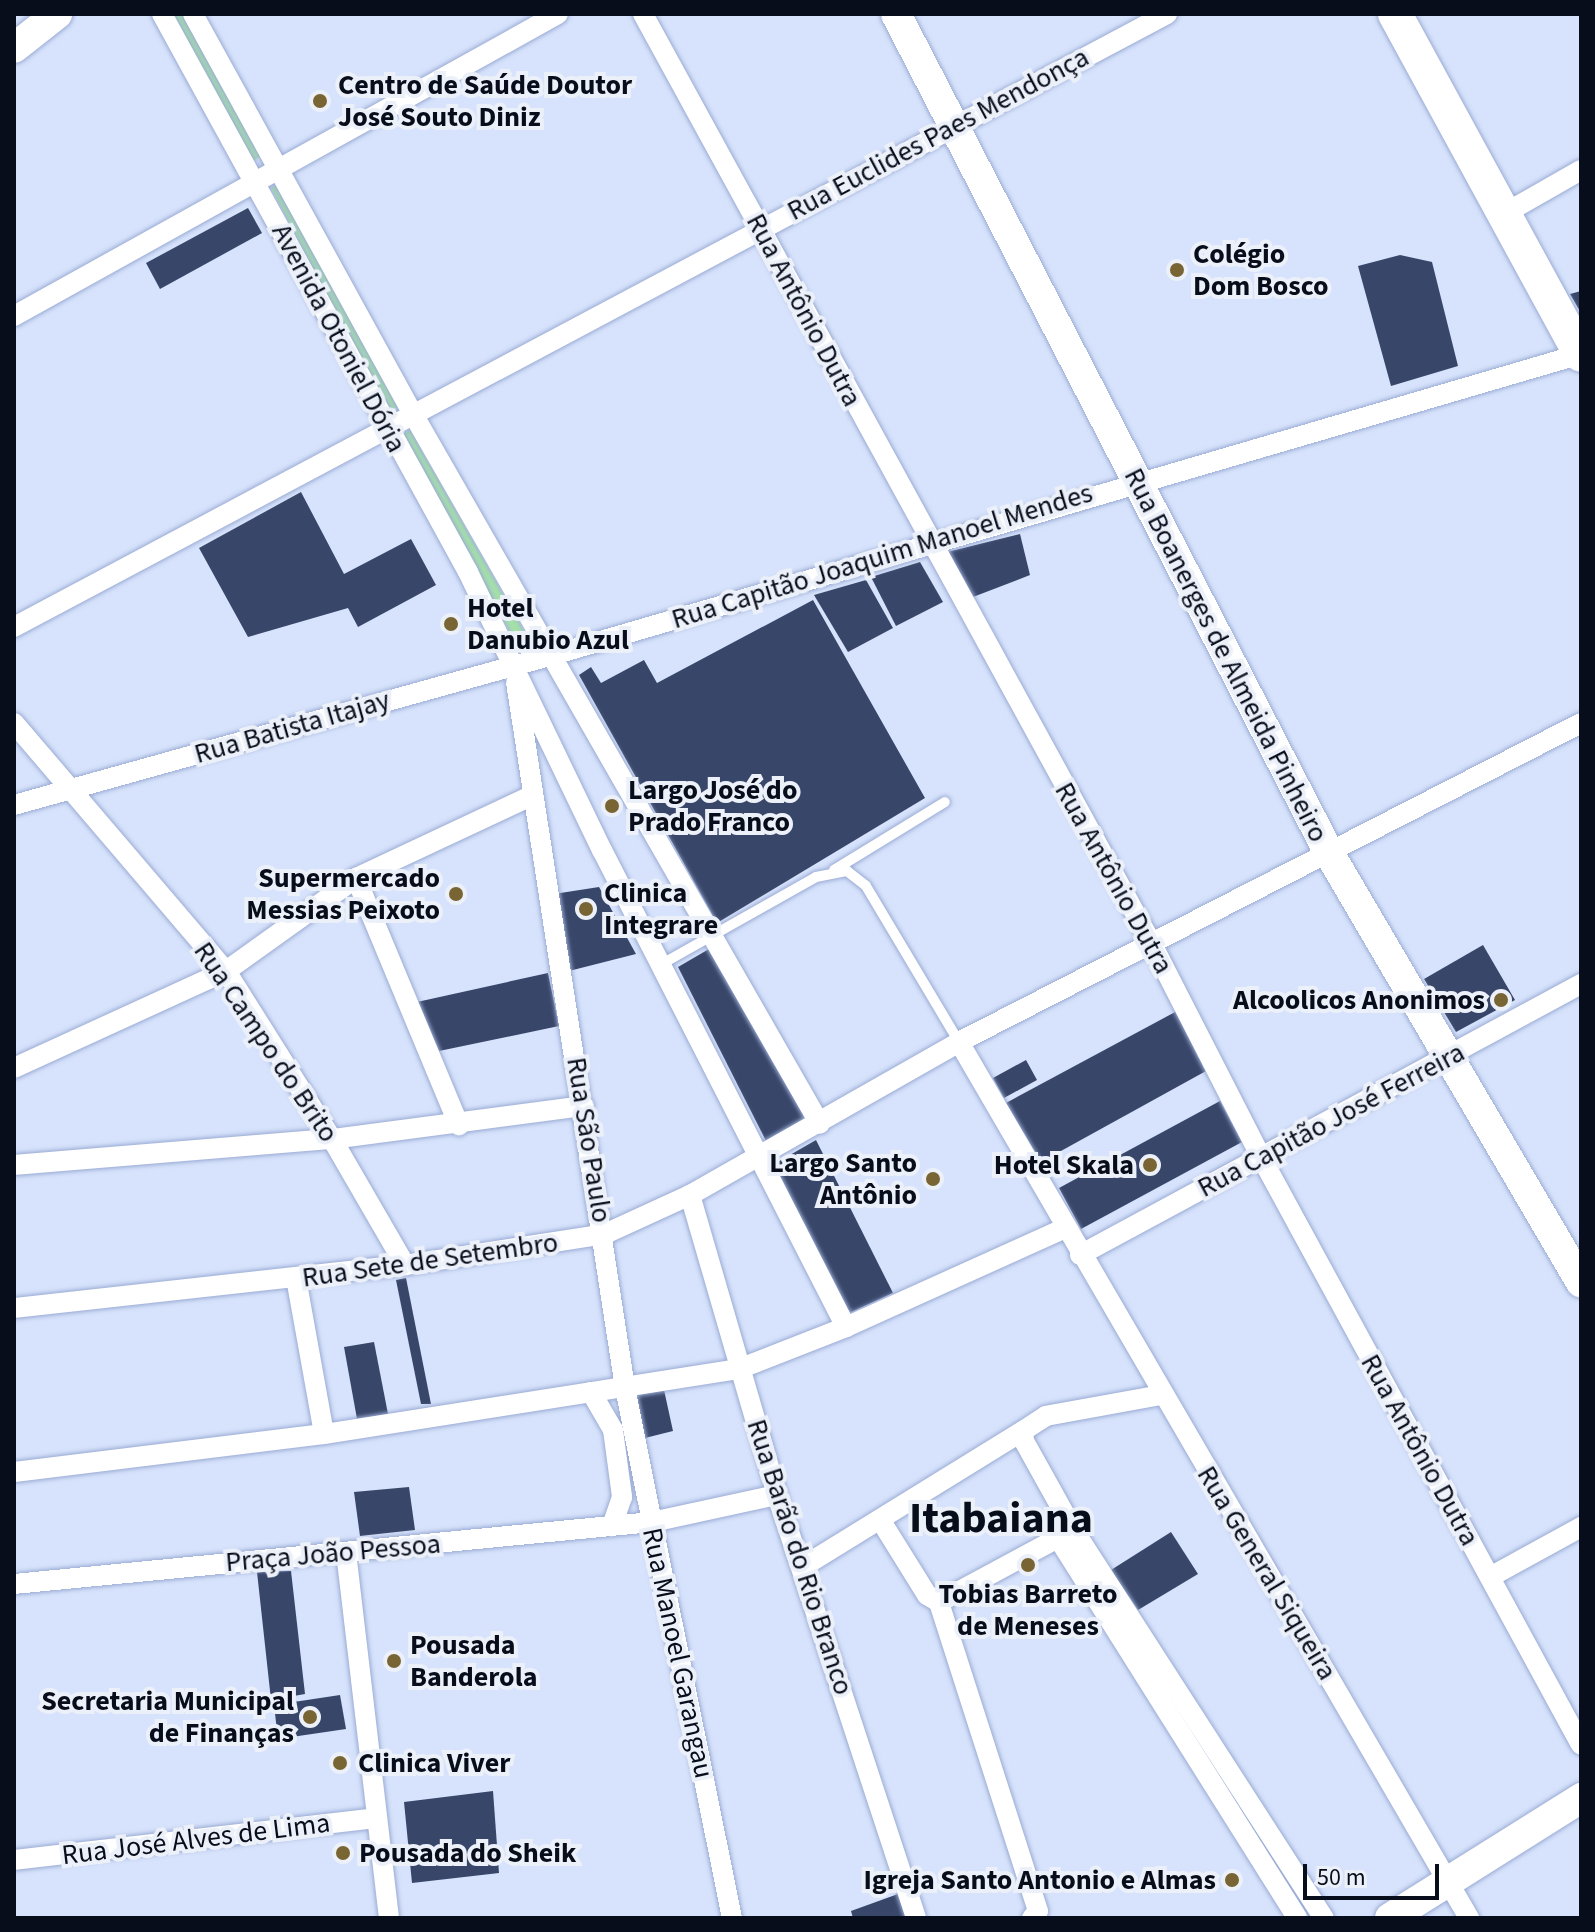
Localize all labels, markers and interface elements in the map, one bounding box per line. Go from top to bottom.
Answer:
street label: Rua Euclides Paes Mendonça [782,40,1094,228]
place label: Centro de Saúde Doutor José Souto Diniz [338,68,632,134]
marker: Centro de Saúde Doutor José Souto Diniz [309,90,331,112]
street label: Rua Antônio Dutra [739,208,869,412]
street label: Avenida Otoniel Dória [265,218,413,458]
place label: Colégio Dom Bosco [1193,237,1329,303]
marker: Colégio Dom Bosco [1168,261,1186,279]
street label: Rua Boanerges de Almeida Pinheiro [1117,462,1335,848]
street label: Rua Capitão Joaquim Manoel Mendes [668,476,1096,636]
place label: Hotel Danubio Azul [467,591,629,657]
marker: Hotel Danubio Azul [442,615,460,633]
street label: Rua Batista Itajay [190,683,394,771]
place label: Largo José do Prado Franco [628,773,797,839]
street label: Rua Antônio Dutra [1048,776,1180,980]
marker: Largo José do Prado Franco [603,797,621,815]
place label: Supermercado Messias Peixoto [246,861,440,927]
place label: Clinica Integrare [604,876,718,942]
marker: Supermercado Messias Peixoto [447,885,465,903]
marker: Clinica Integrare [575,898,597,920]
street label: Rua Campo do Brito [187,936,345,1148]
place label: Alcoolicos Anonimos [1233,983,1485,1017]
marker: Alcoolicos Anonimos [1492,991,1510,1009]
street label: Rua Capitão José Ferreira [1192,1035,1470,1205]
street label: Rua São Paulo [559,1055,619,1225]
place label: Largo Santo Antônio [769,1146,917,1212]
place label: Hotel Skala [994,1148,1134,1182]
marker: Hotel Skala [1141,1156,1159,1174]
marker: Largo Santo Antônio [924,1170,942,1188]
street label: Rua Sete de Setembro [300,1225,560,1295]
street label: Rua Antônio Dutra [1354,1348,1486,1552]
street label: Rua Barão do Rio Branco [740,1415,860,1699]
street label: Rua General Siqueira [1190,1460,1344,1686]
district label: Itabaiana [909,1493,1093,1545]
street label: Rua Manoel Garangau [635,1525,721,1781]
street label: Praça João Pessoa [224,1527,442,1579]
marker: Tobias Barreto de Meneses [1019,1556,1037,1574]
place label: Tobias Barreto de Meneses [938,1577,1118,1643]
place label: Pousada Banderola [410,1628,537,1694]
marker: Pousada Banderola [385,1652,403,1670]
place label: Secretaria Municipal de Finanças [41,1684,294,1750]
marker: Secretaria Municipal de Finanças [301,1708,319,1726]
place label: Clinica Viver [358,1746,510,1780]
marker: Clinica Viver [329,1752,351,1774]
street label: Rua José Alves de Lima [60,1806,332,1872]
place label: Pousada do Sheik [359,1836,576,1870]
marker: Pousada do Sheik [334,1844,352,1862]
scale bar [1307,1848,1443,1898]
text: 50 m [1317,1860,1366,1895]
place label: Igreja Santo Antonio e Almas [863,1863,1216,1897]
marker: Igreja Santo Antonio e Almas [1223,1871,1241,1889]

